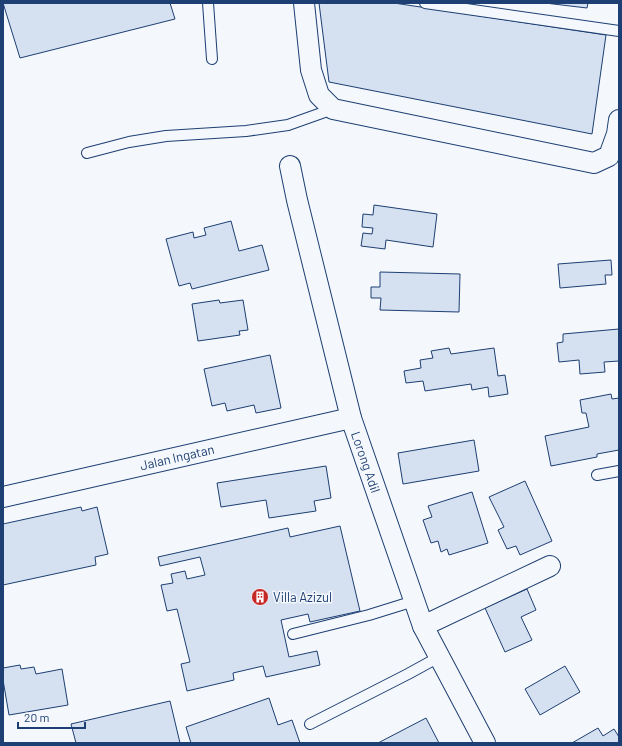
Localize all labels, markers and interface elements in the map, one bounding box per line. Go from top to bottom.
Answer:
street label: Lorong Adil [348,429,384,495]
street label: Jalan Ingatan [138,441,216,473]
building icon: Villa Azizul [250,587,270,607]
place label: Villa Azizul [273,589,332,605]
scale bar [18,704,85,730]
text: 20 m [24,710,50,724]

